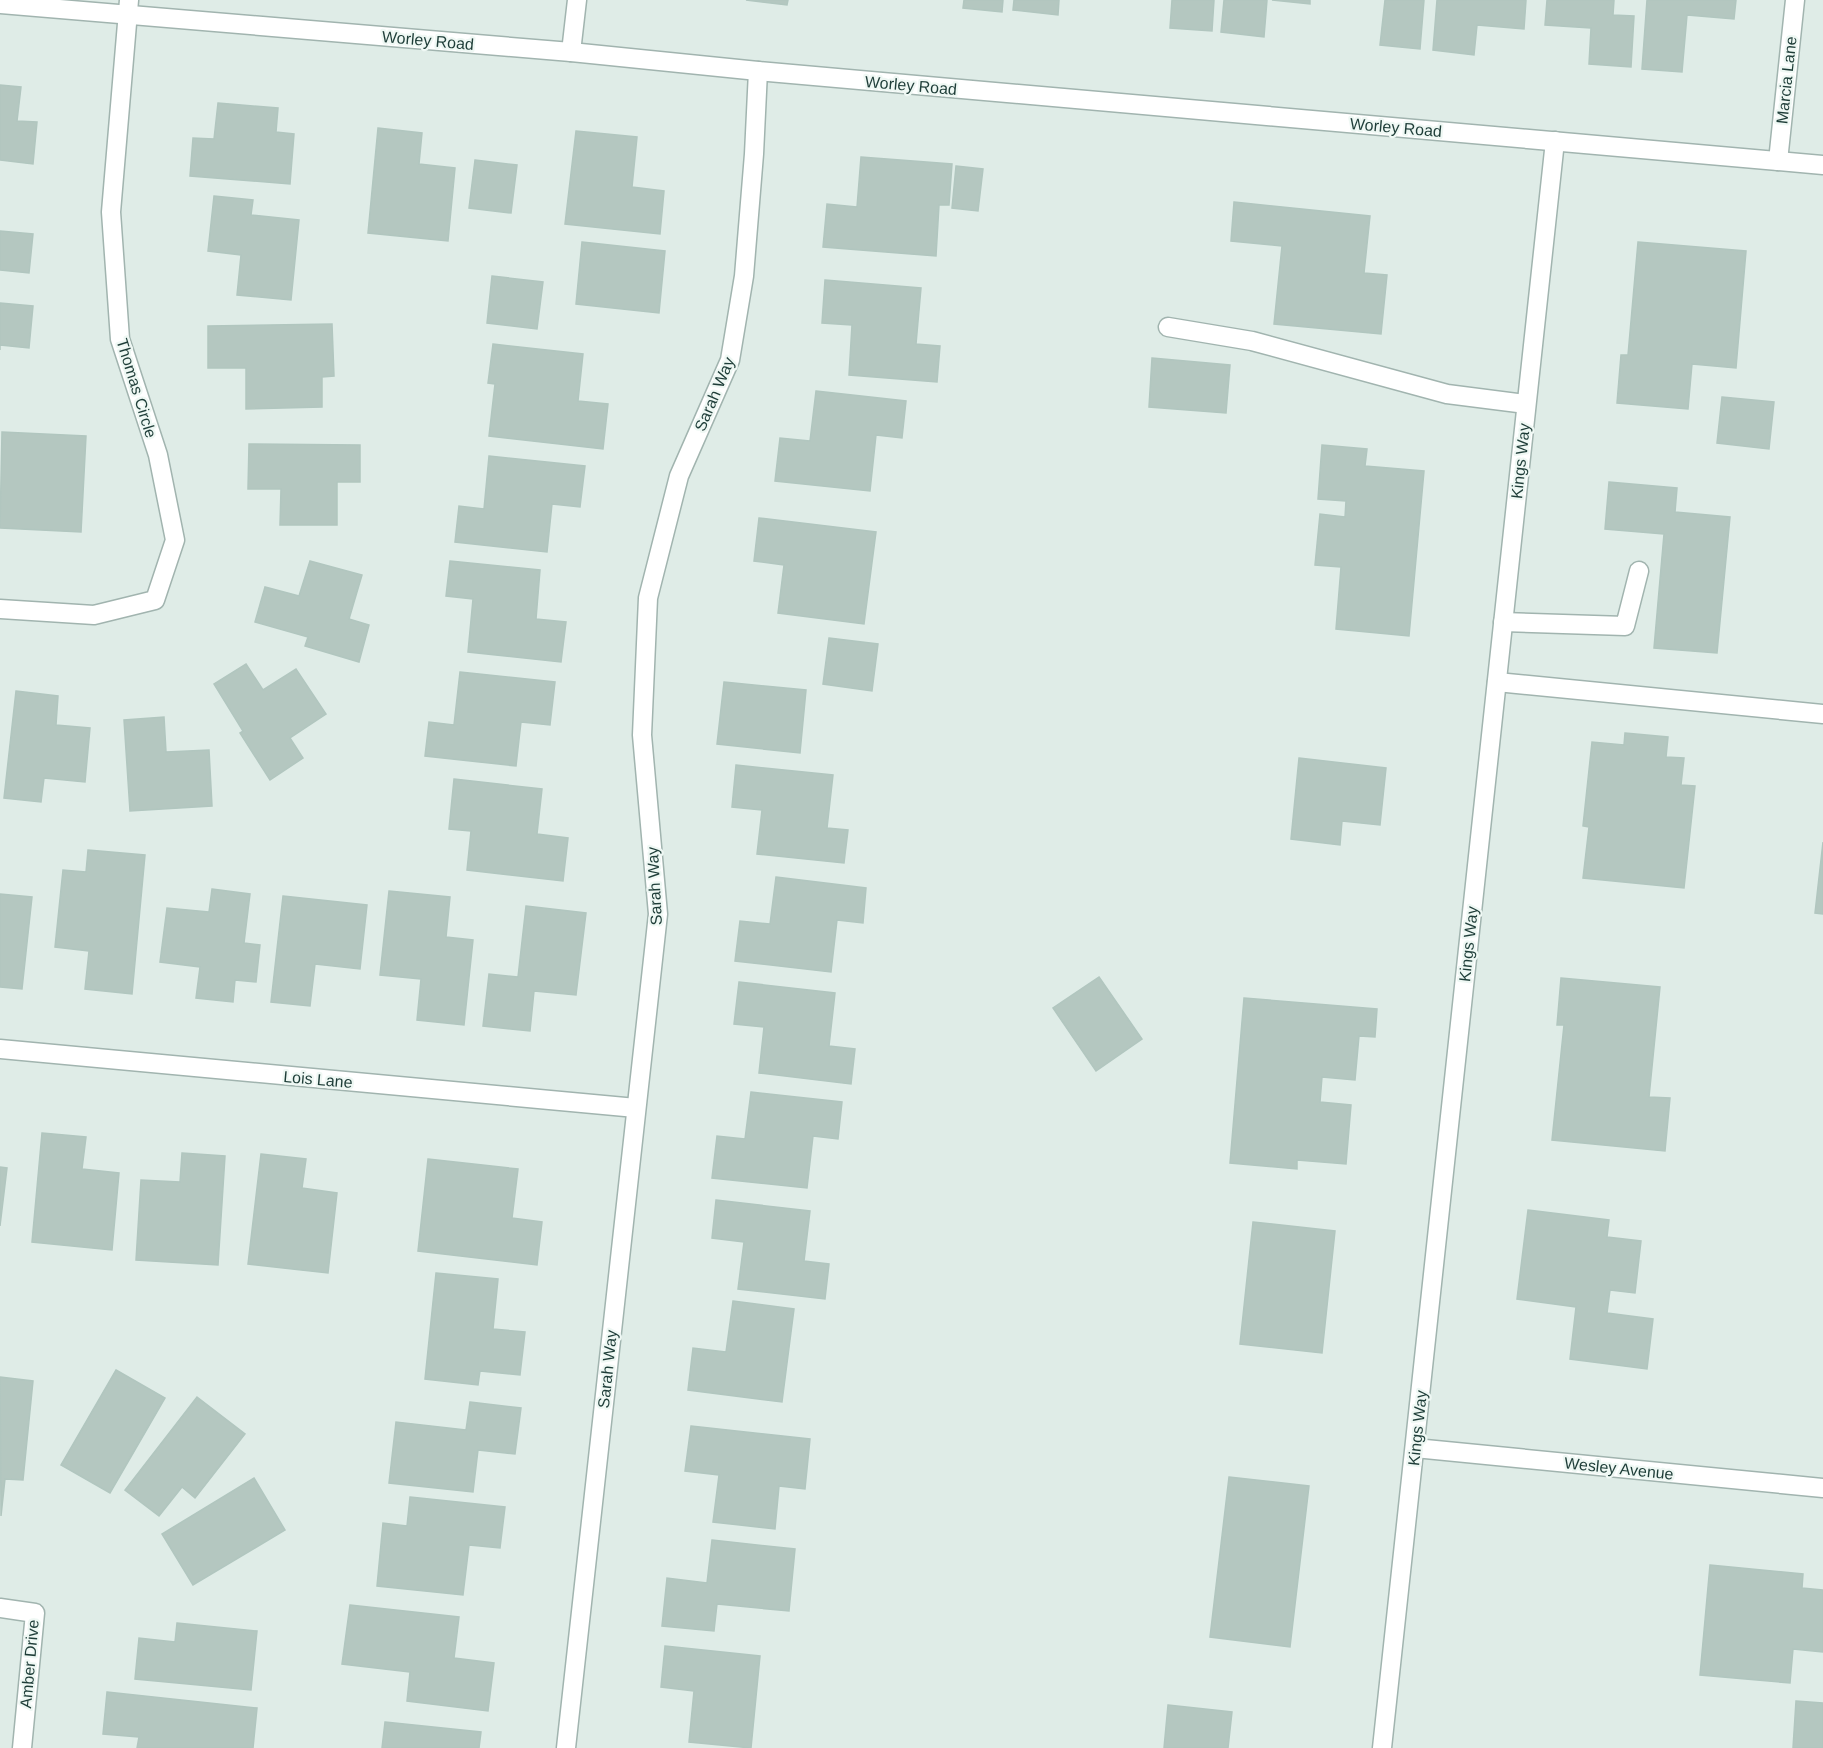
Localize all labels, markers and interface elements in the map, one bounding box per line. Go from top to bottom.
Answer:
street label: Worley Road [381,28,475,53]
street label: Marcia Lane [1773,35,1800,125]
street label: Worley Road [864,73,958,98]
street label: Worley Road [1349,115,1443,140]
street label: Thomas Circle [113,336,160,440]
street label: Sarah Way [691,355,738,434]
street label: Kings Way [1508,422,1533,500]
street label: Sarah Way [644,846,665,926]
street label: Kings Way [1456,905,1481,983]
street label: Lois Lane [283,1068,353,1091]
street label: Sarah Way [595,1329,620,1409]
street label: Kings Way [1405,1389,1430,1467]
street label: Wesley Avenue [1564,1454,1674,1483]
street label: Amber Drive [17,1619,42,1709]

